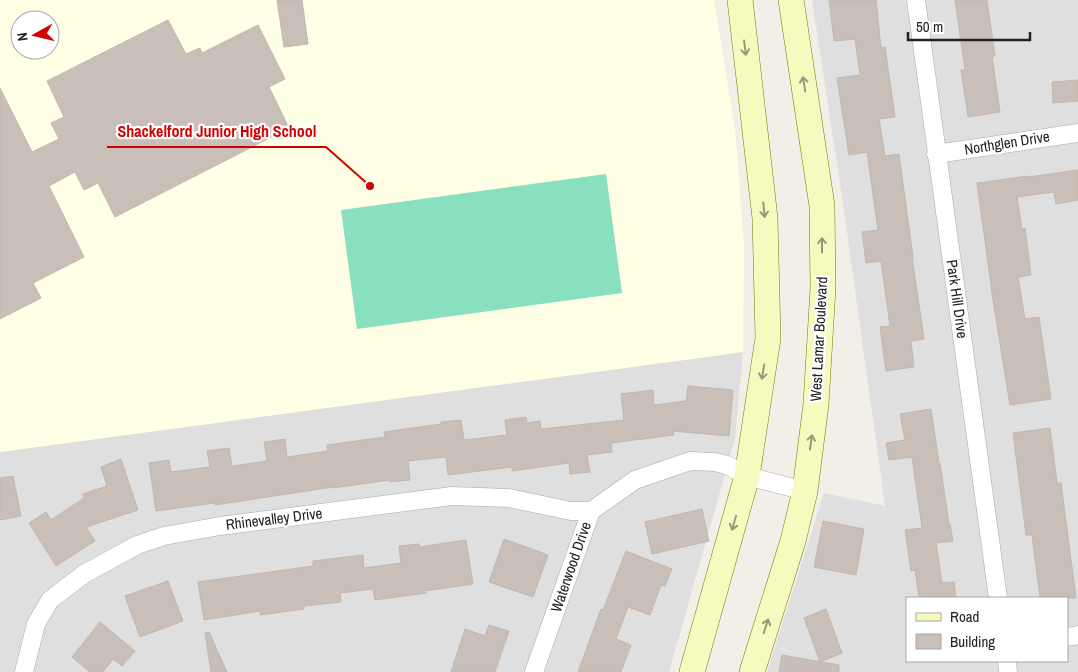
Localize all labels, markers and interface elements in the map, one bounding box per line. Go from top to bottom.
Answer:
north arrow [10,10,60,60]
scale bar [908,10,1030,42]
text: 50 m [916,16,943,37]
text: N [13,31,32,42]
one-way arrow [740,40,750,56]
one-way arrow [798,77,808,93]
callout: Shackelford Junior High School [107,116,326,147]
text: Shackelford Junior High School [117,120,317,142]
street label: Northglen Drive [963,125,1051,160]
one-way arrow [759,202,769,218]
one-way arrow [817,238,827,254]
street label: Park Hill Drive [942,258,973,340]
street label: West Lamar Boulevard [805,276,832,402]
one-way arrow [758,364,768,380]
one-way arrow [806,435,816,451]
street label: Rhinevalley Drive [224,502,324,535]
one-way arrow [728,515,738,531]
street label: Waterwood Drive [545,519,596,615]
legend [906,597,1068,662]
text: Road [950,606,979,627]
one-way arrow [762,618,772,634]
text: Building [950,631,995,652]

